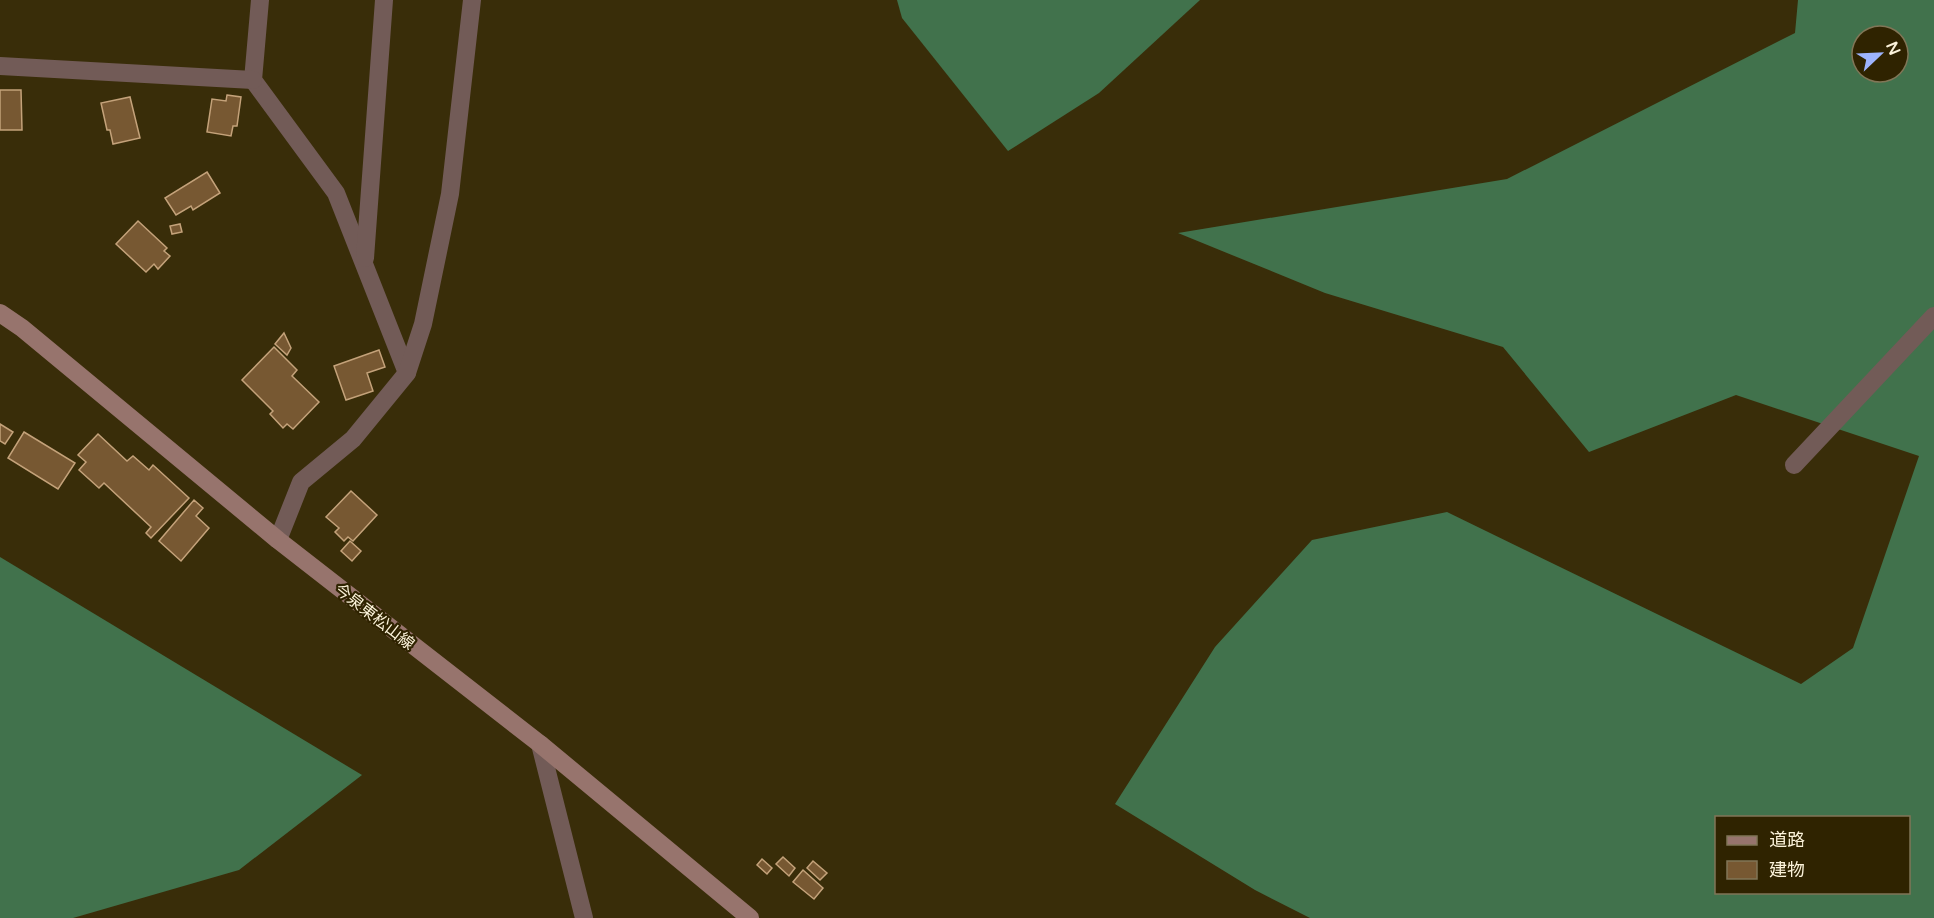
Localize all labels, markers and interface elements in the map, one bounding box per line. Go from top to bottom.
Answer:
north arrow [1850,24,1910,84]
text: N [1881,39,1905,58]
street label: 今泉東松山線 [330,579,418,654]
legend [1715,816,1910,894]
text: 道路 [1769,829,1805,851]
text: 建物 [1769,859,1805,881]

